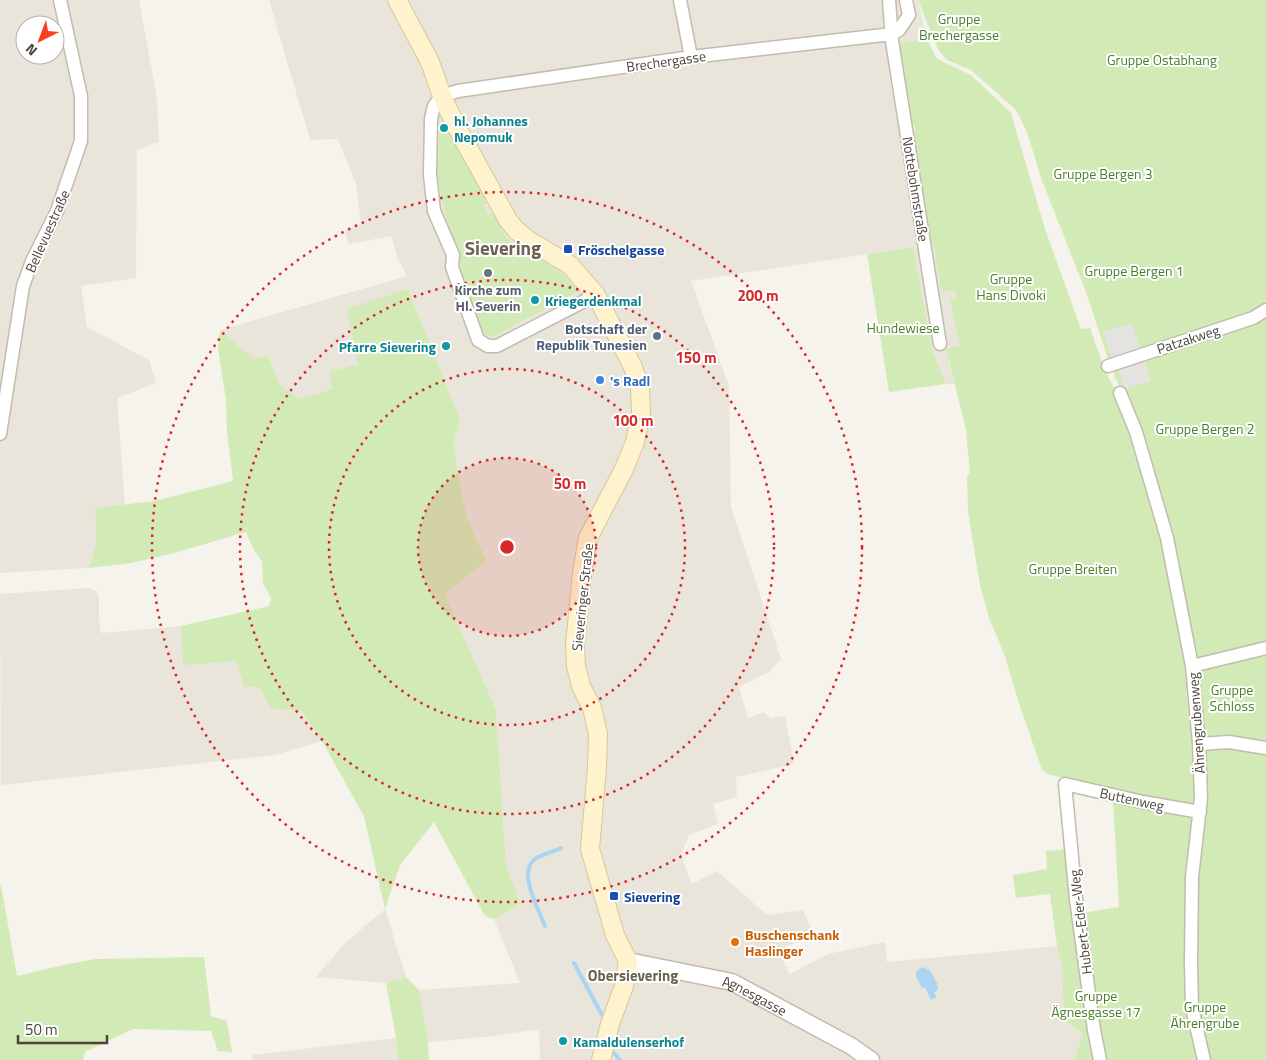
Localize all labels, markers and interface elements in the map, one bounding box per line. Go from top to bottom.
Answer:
park label: Gruppe Brechergasse [919,8,999,45]
north arrow [15,15,65,65]
text: N [20,39,42,61]
street label: Brechergasse [625,45,707,77]
park label: Gruppe Ostabhang [1107,49,1217,70]
place label: hl. Johannes Nepomuk [454,110,528,147]
marker: hl. Johannes Nepomuk [438,122,450,134]
street label: Nottebohmstraße [897,135,935,243]
park label: Gruppe Bergen 3 [1054,163,1152,184]
street label: Bellevuestraße [19,186,75,276]
district label: Sievering [465,233,541,262]
place label: Fröschelgasse [578,239,664,260]
marker: Fröschelgasse [562,243,574,255]
park label: Gruppe Bergen 1 [1085,260,1183,281]
marker: Kirche zum Hl. Severin [482,267,494,279]
park label: Gruppe Hans Divoki [976,268,1046,305]
place label: Kirche zum Hl. Severin [454,279,522,316]
text: 200 m [737,284,779,307]
place label: Kriegerdenkmal [545,290,641,311]
marker: Kriegerdenkmal [529,294,541,306]
park label: Hundewiese [866,317,940,338]
place label: Botschaft der Republik Tunesien [536,318,647,355]
street label: Patzakweg [1154,319,1222,359]
marker: Botschaft der Republik Tunesien [651,330,663,342]
place label: Pfarre Sievering [339,336,437,357]
marker: Pfarre Sievering [440,340,452,352]
text: 150 m [675,346,717,369]
place label: 's Radl [610,370,650,391]
marker: 's Radl [594,374,606,386]
text: 100 m [612,409,654,432]
park label: Gruppe Bergen 2 [1156,418,1254,439]
text: 50 m [554,472,586,495]
centre of rings [498,538,516,556]
street label: Sieveringer Straße [566,542,598,652]
park label: Gruppe Breiten [1029,558,1117,579]
street label: Ährengrubenweg [1182,672,1210,774]
park label: Gruppe Schloss [1210,679,1254,716]
street label: Buttenweg [1098,782,1166,816]
street label: Hubert-Eder-Weg [1063,868,1097,976]
place label: Sievering [624,886,681,907]
marker: Sievering [608,890,620,902]
place label: Buschenschank Haslinger [745,924,840,961]
marker: Buschenschank Haslinger [729,936,741,948]
district label: Obersievering [588,964,678,987]
street label: Agnesgasse [721,970,791,1020]
park label: Gruppe Ägnesgasse 17 [1051,985,1141,1022]
park label: Gruppe Ährengrube [1170,996,1240,1033]
scale bar [18,1012,106,1044]
text: 50 m [25,1018,58,1041]
place label: Kamaldulenserhof [573,1031,684,1052]
marker: Kamaldulenserhof [557,1035,569,1047]

